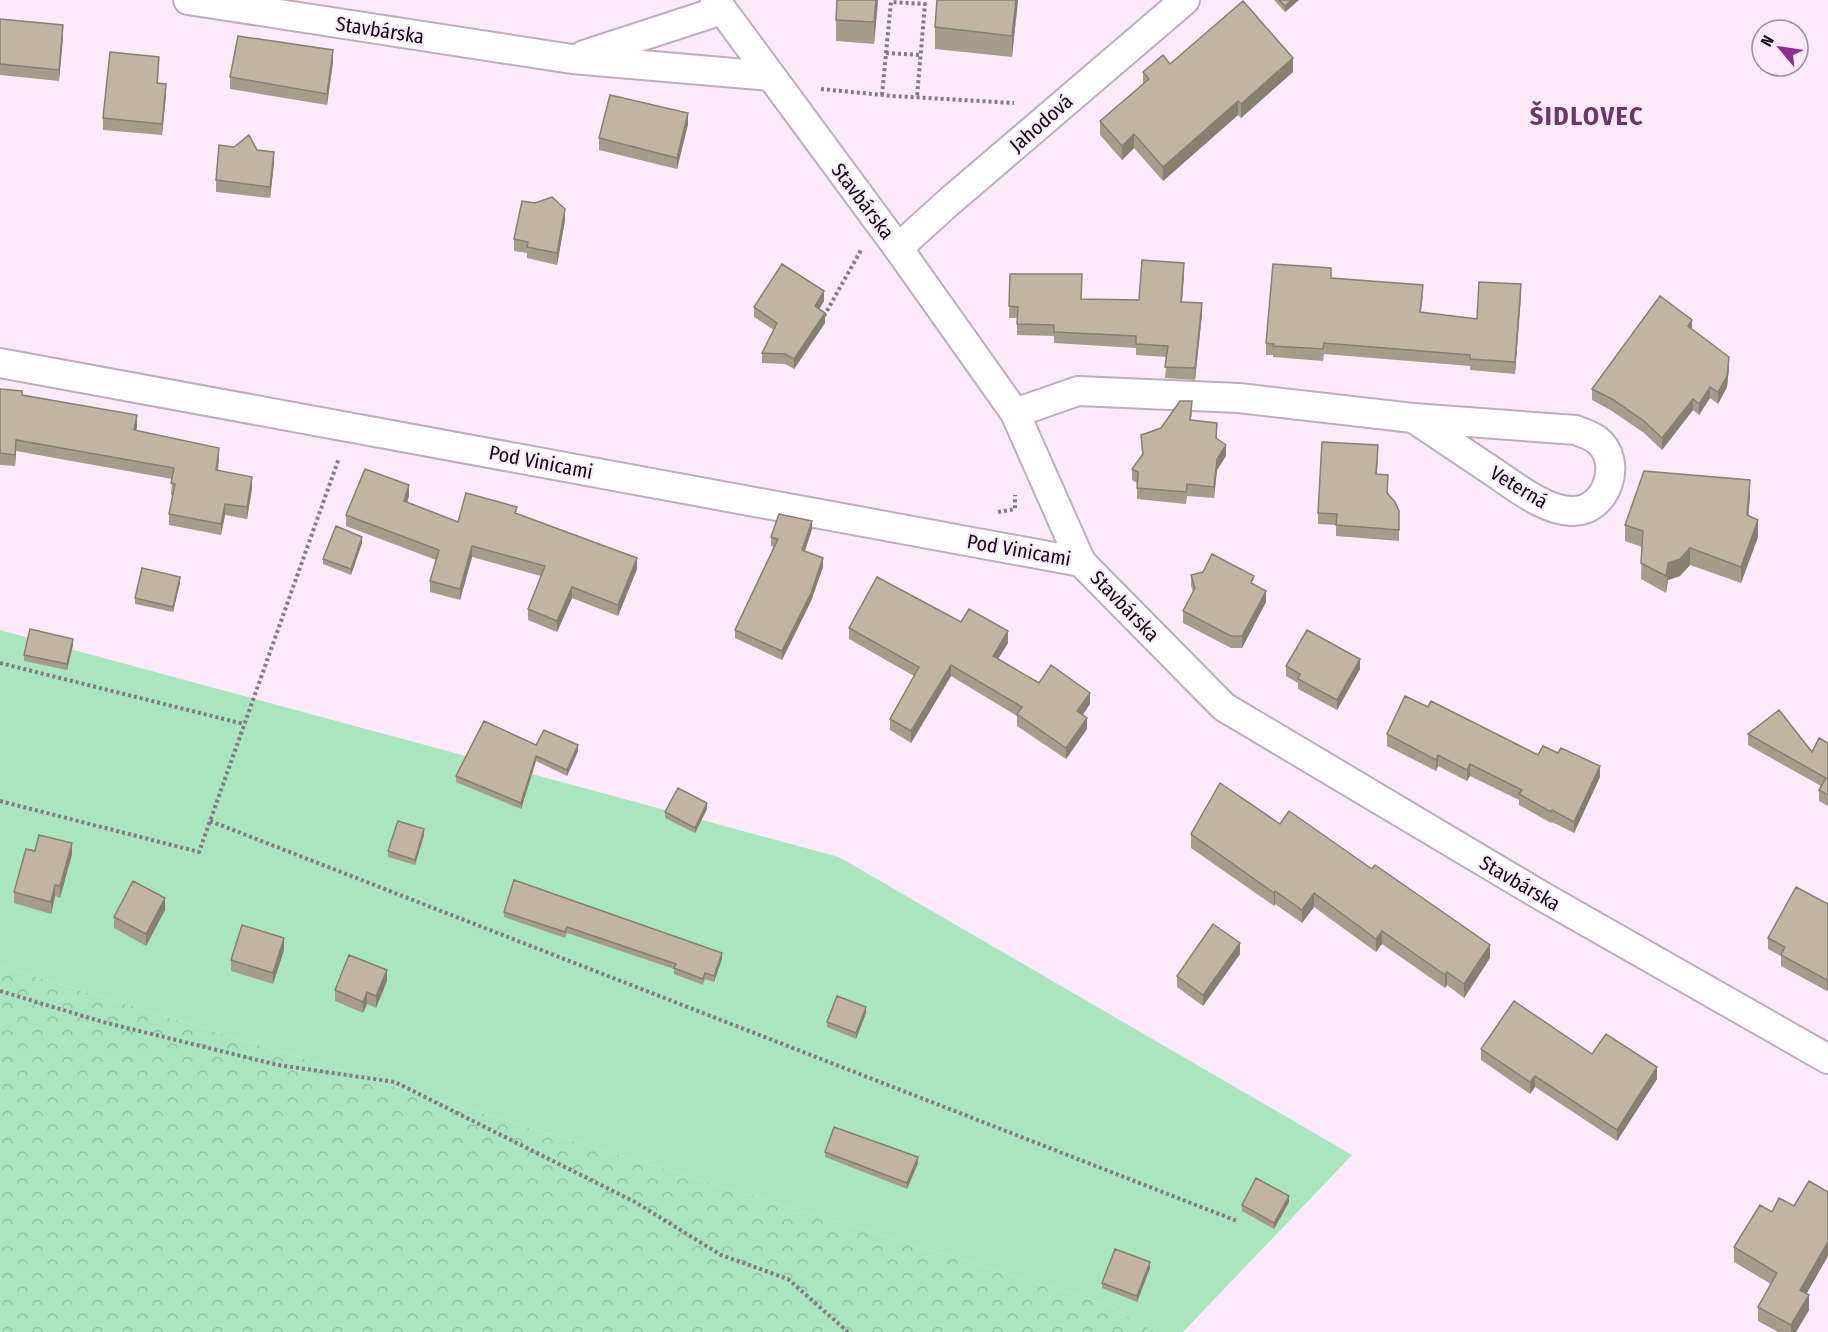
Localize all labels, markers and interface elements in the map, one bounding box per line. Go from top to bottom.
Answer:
street label: Stavbárska [334,11,426,49]
north arrow [1750,18,1810,78]
text: N [1757,32,1778,50]
street label: Jahodová [1004,89,1078,157]
district label: ŠIDLOVEC [1530,100,1644,132]
street label: Stavbárska [827,158,899,244]
street label: Pod Vinicami [487,440,595,484]
street label: Veterná [1486,460,1552,514]
street label: Pod Vinicami [965,529,1073,571]
street label: Stavbárska [1085,566,1165,646]
street label: Stavbárska [1475,850,1565,916]

